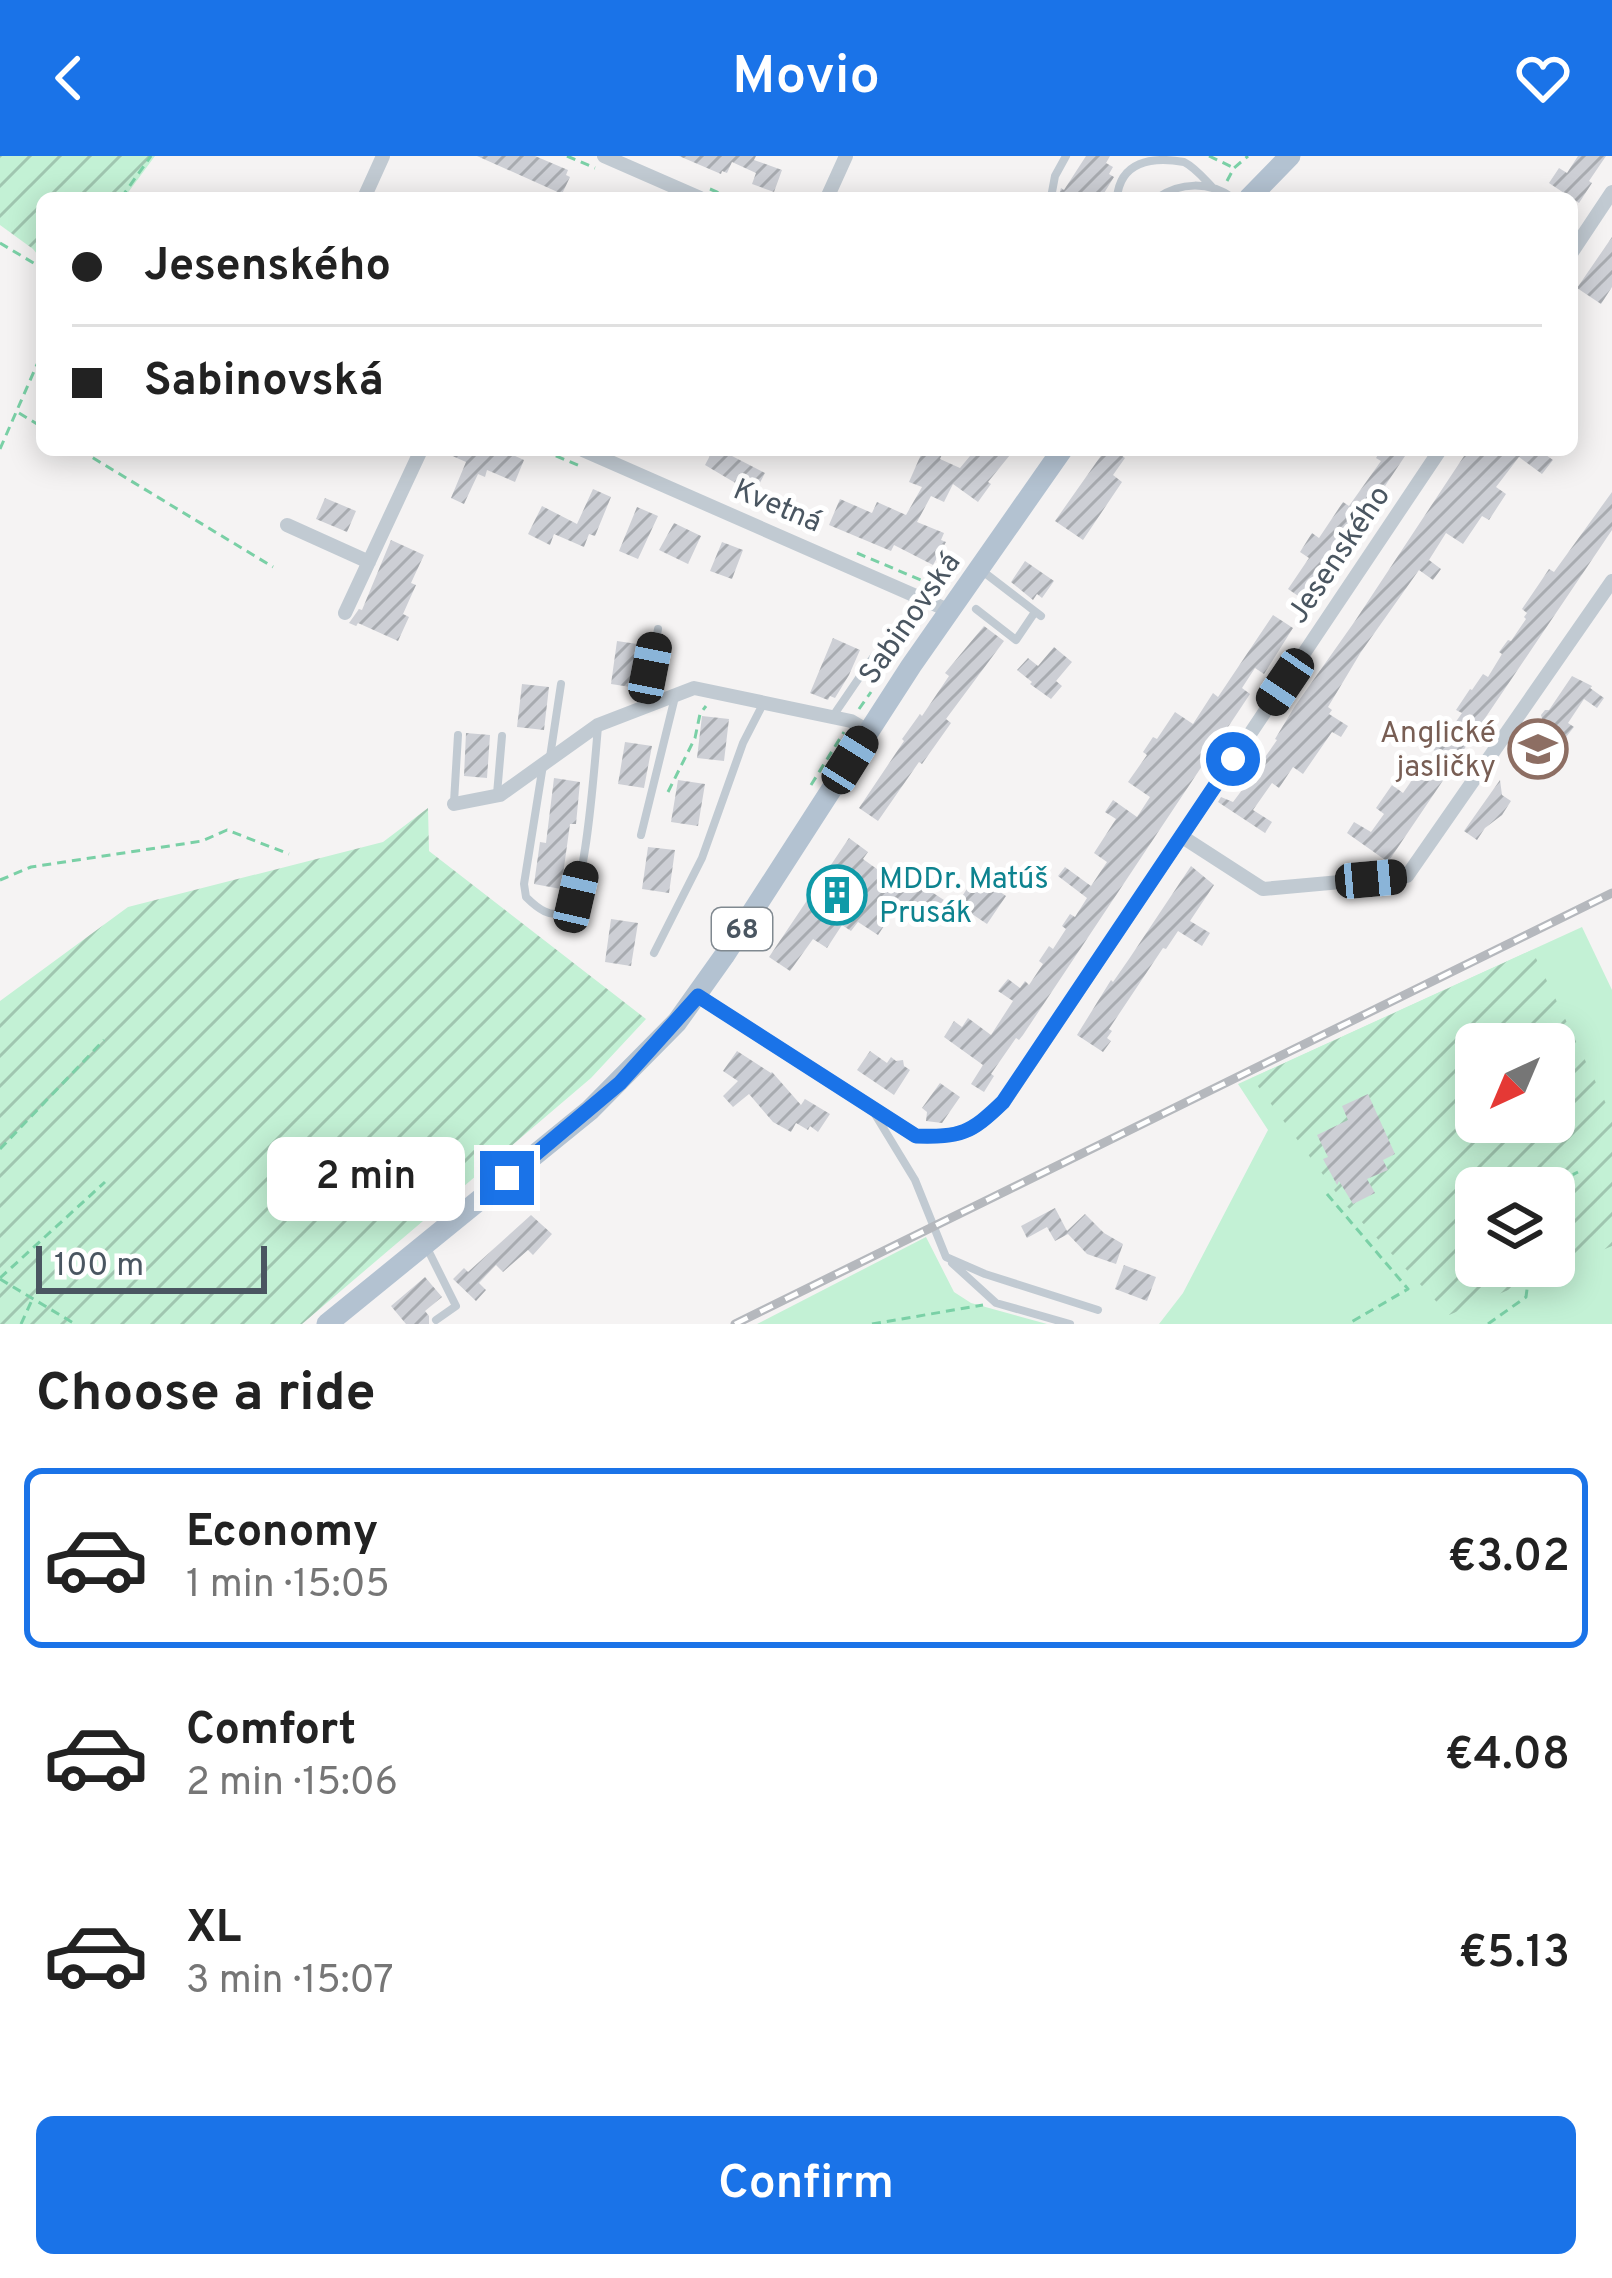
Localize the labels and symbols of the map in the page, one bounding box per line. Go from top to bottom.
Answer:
street label: Kvetná [727,472,827,542]
street label: Jesenského [1280,479,1400,632]
street label: Sabinovská [852,546,970,693]
car [625,629,675,707]
car [1250,642,1320,722]
place label: Anglické jasličky [1380,716,1496,787]
school or university icon: Anglické jasličky [1507,718,1569,780]
car [816,720,884,800]
route start [1206,732,1260,786]
car [550,858,602,936]
car [1334,858,1408,900]
place label: MDDr. Matúš Prusák [879,862,1049,933]
building icon: MDDr. Matúš Prusák [806,864,868,926]
road number: 68 [712,908,772,950]
north arrow [1455,1023,1575,1143]
callout: 2 min [267,1136,465,1220]
route end [480,1151,534,1205]
scale bar [36,1240,267,1293]

